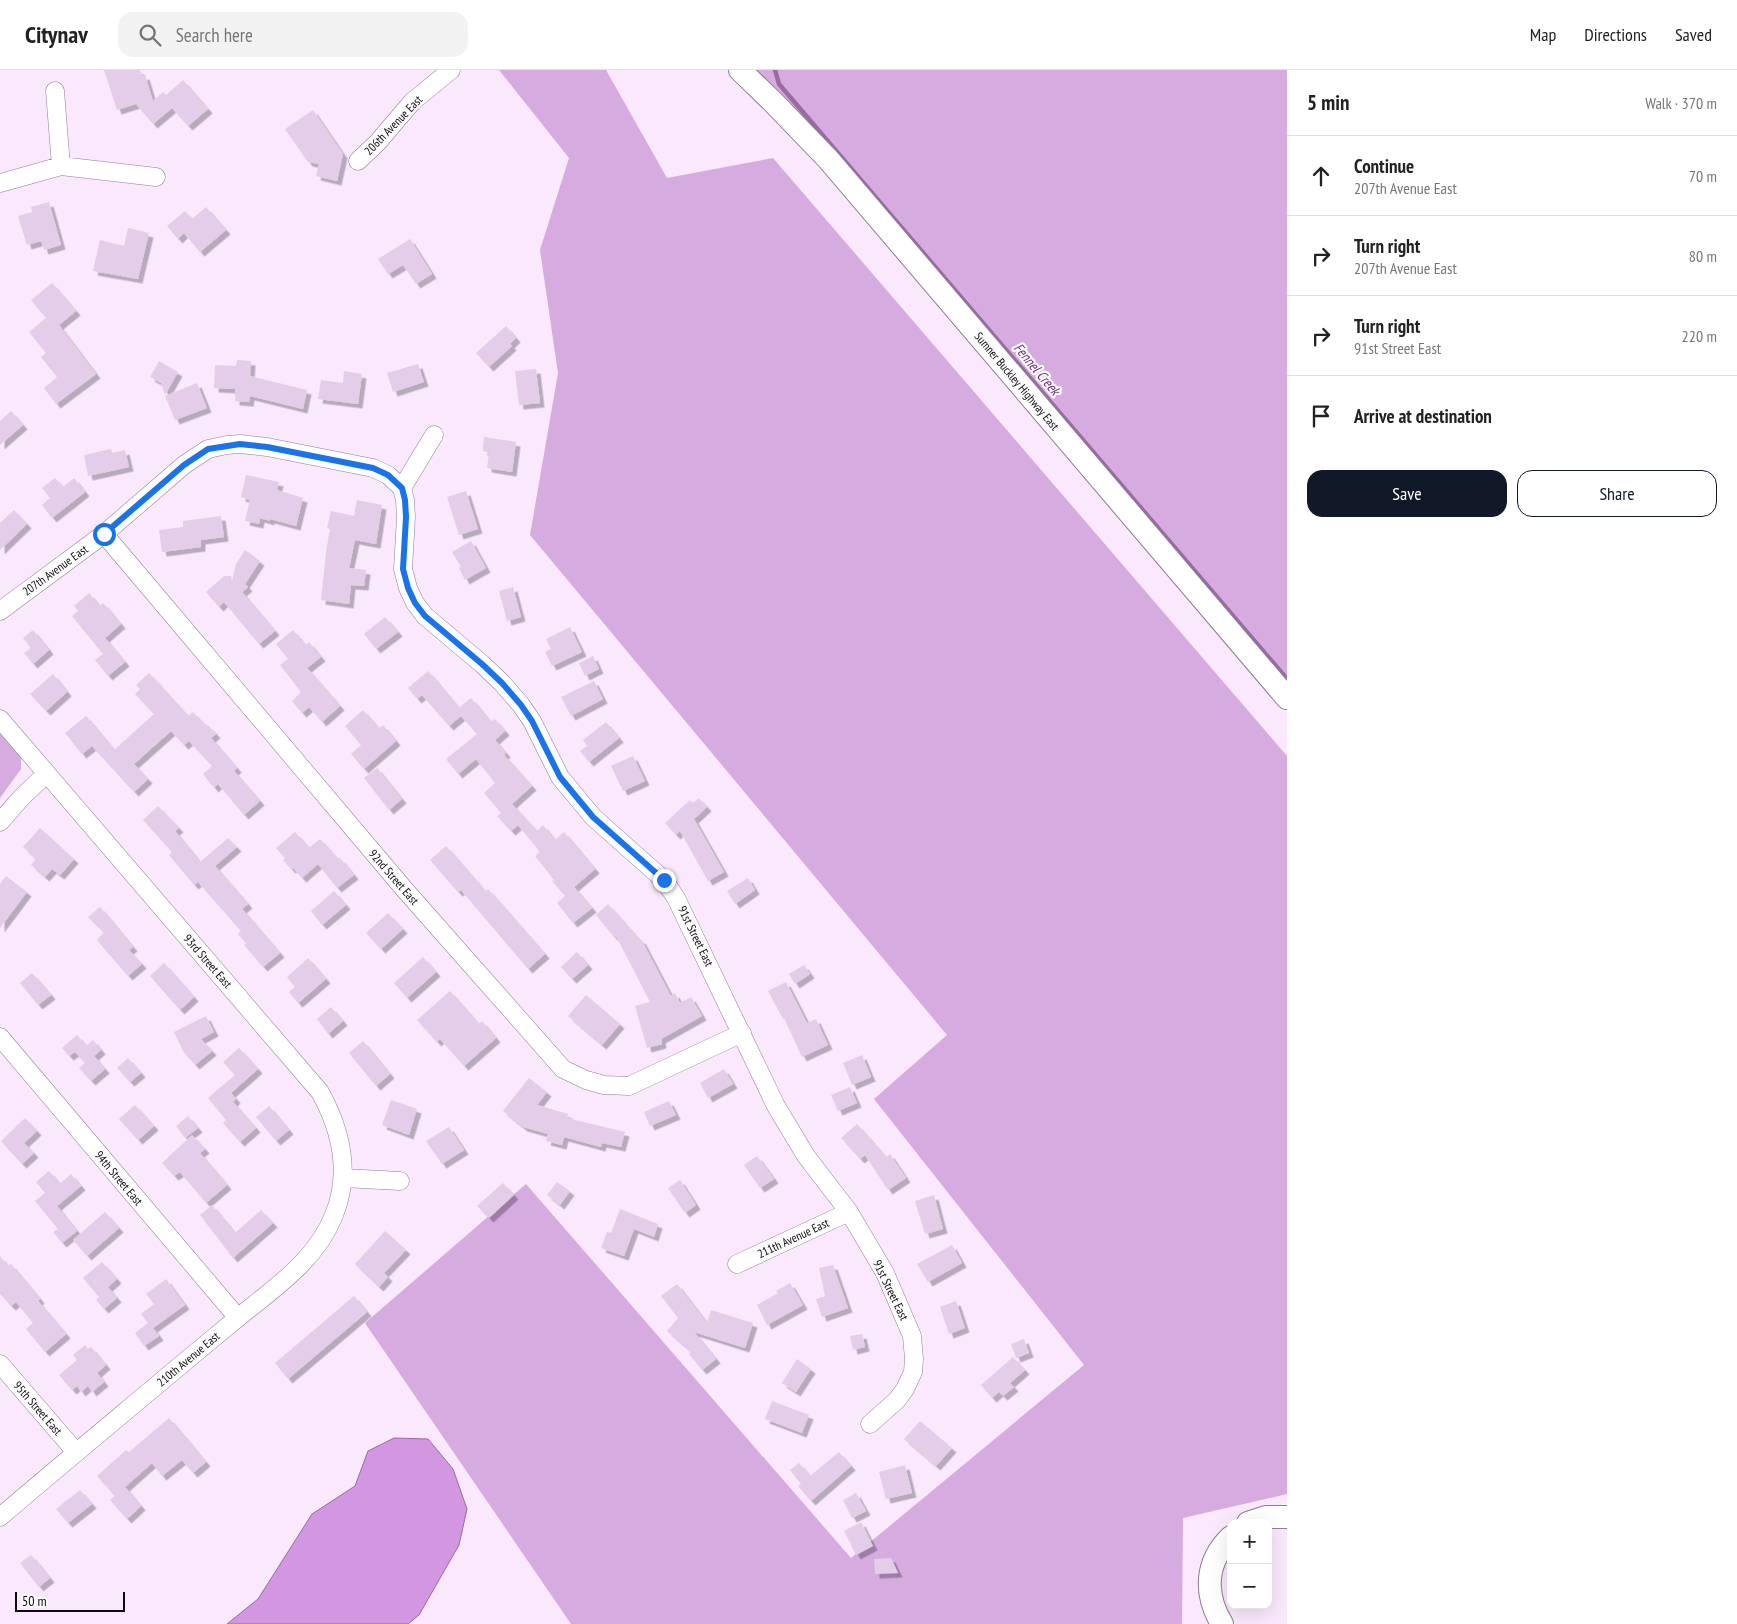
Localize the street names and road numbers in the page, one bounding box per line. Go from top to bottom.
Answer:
street label: 206th Avenue East [361,92,426,158]
street label: Sumner Buckley Highway East [972,329,1063,434]
street label: 207th Avenue East [19,541,91,599]
street label: 92nd Street East [366,846,423,908]
street label: 91st Street East [675,903,717,969]
street label: 93rd Street East [181,931,236,992]
street label: 94th Street East [92,1148,147,1209]
street label: 211th Avenue East [755,1215,832,1261]
street label: 91st Street East [870,1257,912,1323]
street label: 210th Avenue East [154,1328,223,1390]
street label: 95th Street East [10,1378,66,1439]

